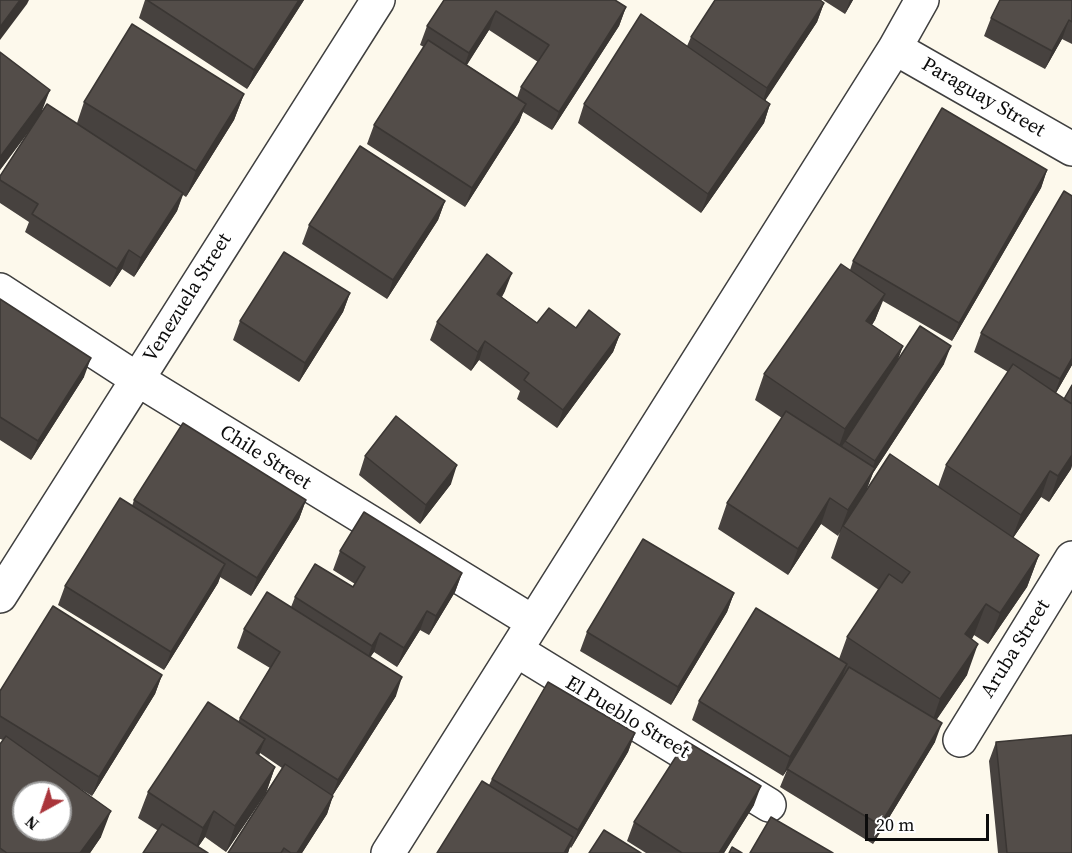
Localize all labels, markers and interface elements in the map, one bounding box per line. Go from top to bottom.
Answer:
street label: Paraguay Street [917,53,1049,143]
street label: Venezuela Street [139,229,237,367]
street label: Chile Street [215,421,315,495]
street label: Aruba Street [976,595,1056,703]
street label: El Pueblo Street [561,672,693,764]
north arrow [12,781,72,841]
scale bar [868,802,992,840]
text: N [20,811,43,835]
text: 20 m [876,812,914,837]

